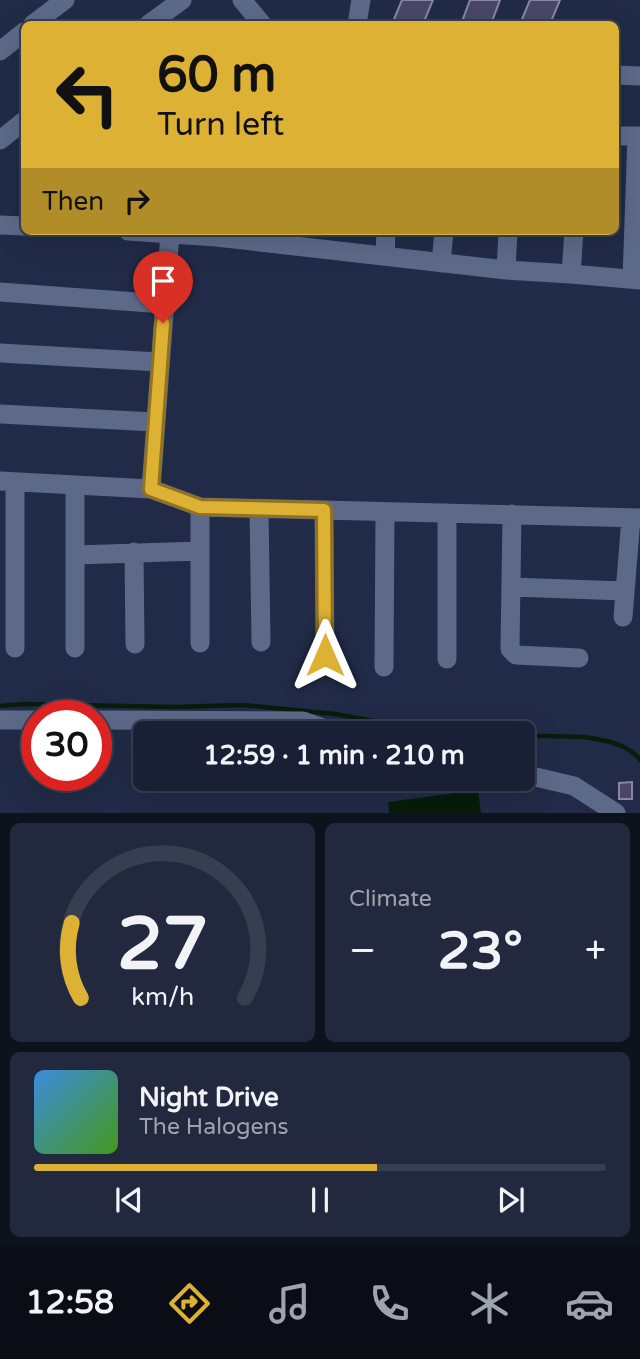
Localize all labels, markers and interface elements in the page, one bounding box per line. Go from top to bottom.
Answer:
text: 60 m [157,46,276,105]
icon: left [42,49,133,140]
text: Turn left [157,106,284,144]
icon: right [118,182,156,220]
text: Then [42,186,104,217]
pin [133,251,193,323]
icon: arrive [144,262,182,300]
position arrow [288,618,362,692]
speed limit sign: 30 [21,700,112,791]
text: 12:59 · 1 min · 210 m [203,740,465,771]
text: Climate [349,885,432,913]
text: 27 [117,902,208,990]
text: 23° [438,920,523,983]
text: − [349,928,376,974]
text: + [585,928,606,974]
text: km/h [131,982,194,1012]
text: Night Drive [139,1082,279,1113]
text: The Halogens [139,1113,288,1141]
icon: previous [110,1181,148,1219]
icon: pause [301,1181,339,1219]
icon: next [492,1181,530,1219]
icon: directions [165,1279,214,1328]
icon: music [265,1279,314,1328]
icon: phone [365,1279,414,1328]
icon: climate [465,1279,514,1328]
icon: car [565,1279,614,1328]
text: 12:58 [26,1284,114,1322]

